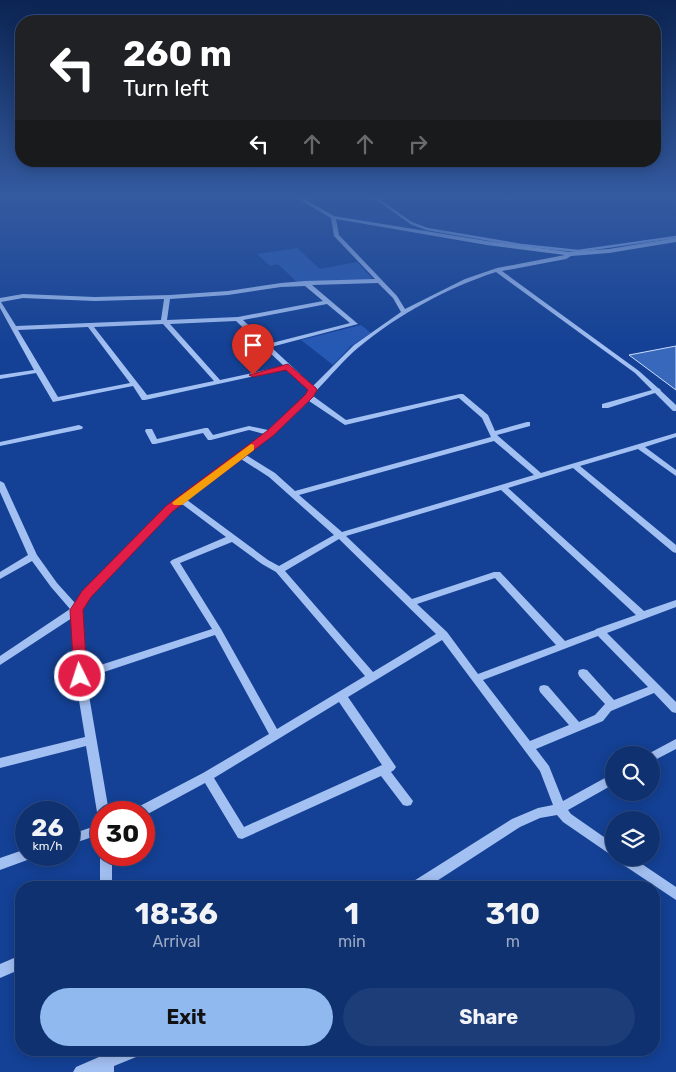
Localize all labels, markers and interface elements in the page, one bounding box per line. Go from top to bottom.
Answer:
text: 260 m [123,33,232,75]
icon: left [40,35,105,100]
text: Turn left [123,75,209,102]
icon: left [245,130,273,158]
icon: ahead [298,130,326,158]
icon: ahead [351,130,379,158]
icon: right [404,130,432,158]
pin [232,324,274,375]
icon: arrive [239,331,267,359]
position arrow [53,649,105,701]
map controls [605,746,660,866]
button: search [605,746,660,801]
speed limit sign: 30 [90,801,155,866]
button: layers [605,811,660,866]
text: 26 [31,813,64,842]
text: km/h [33,839,62,853]
text: 18:36 [135,896,218,932]
text: 1 [344,896,359,932]
text: 310 [486,896,540,932]
text: Arrival [152,932,200,951]
text: min [338,932,366,951]
text: m [506,932,520,951]
button: Exit [40,988,333,1046]
button: Share [343,988,635,1046]

